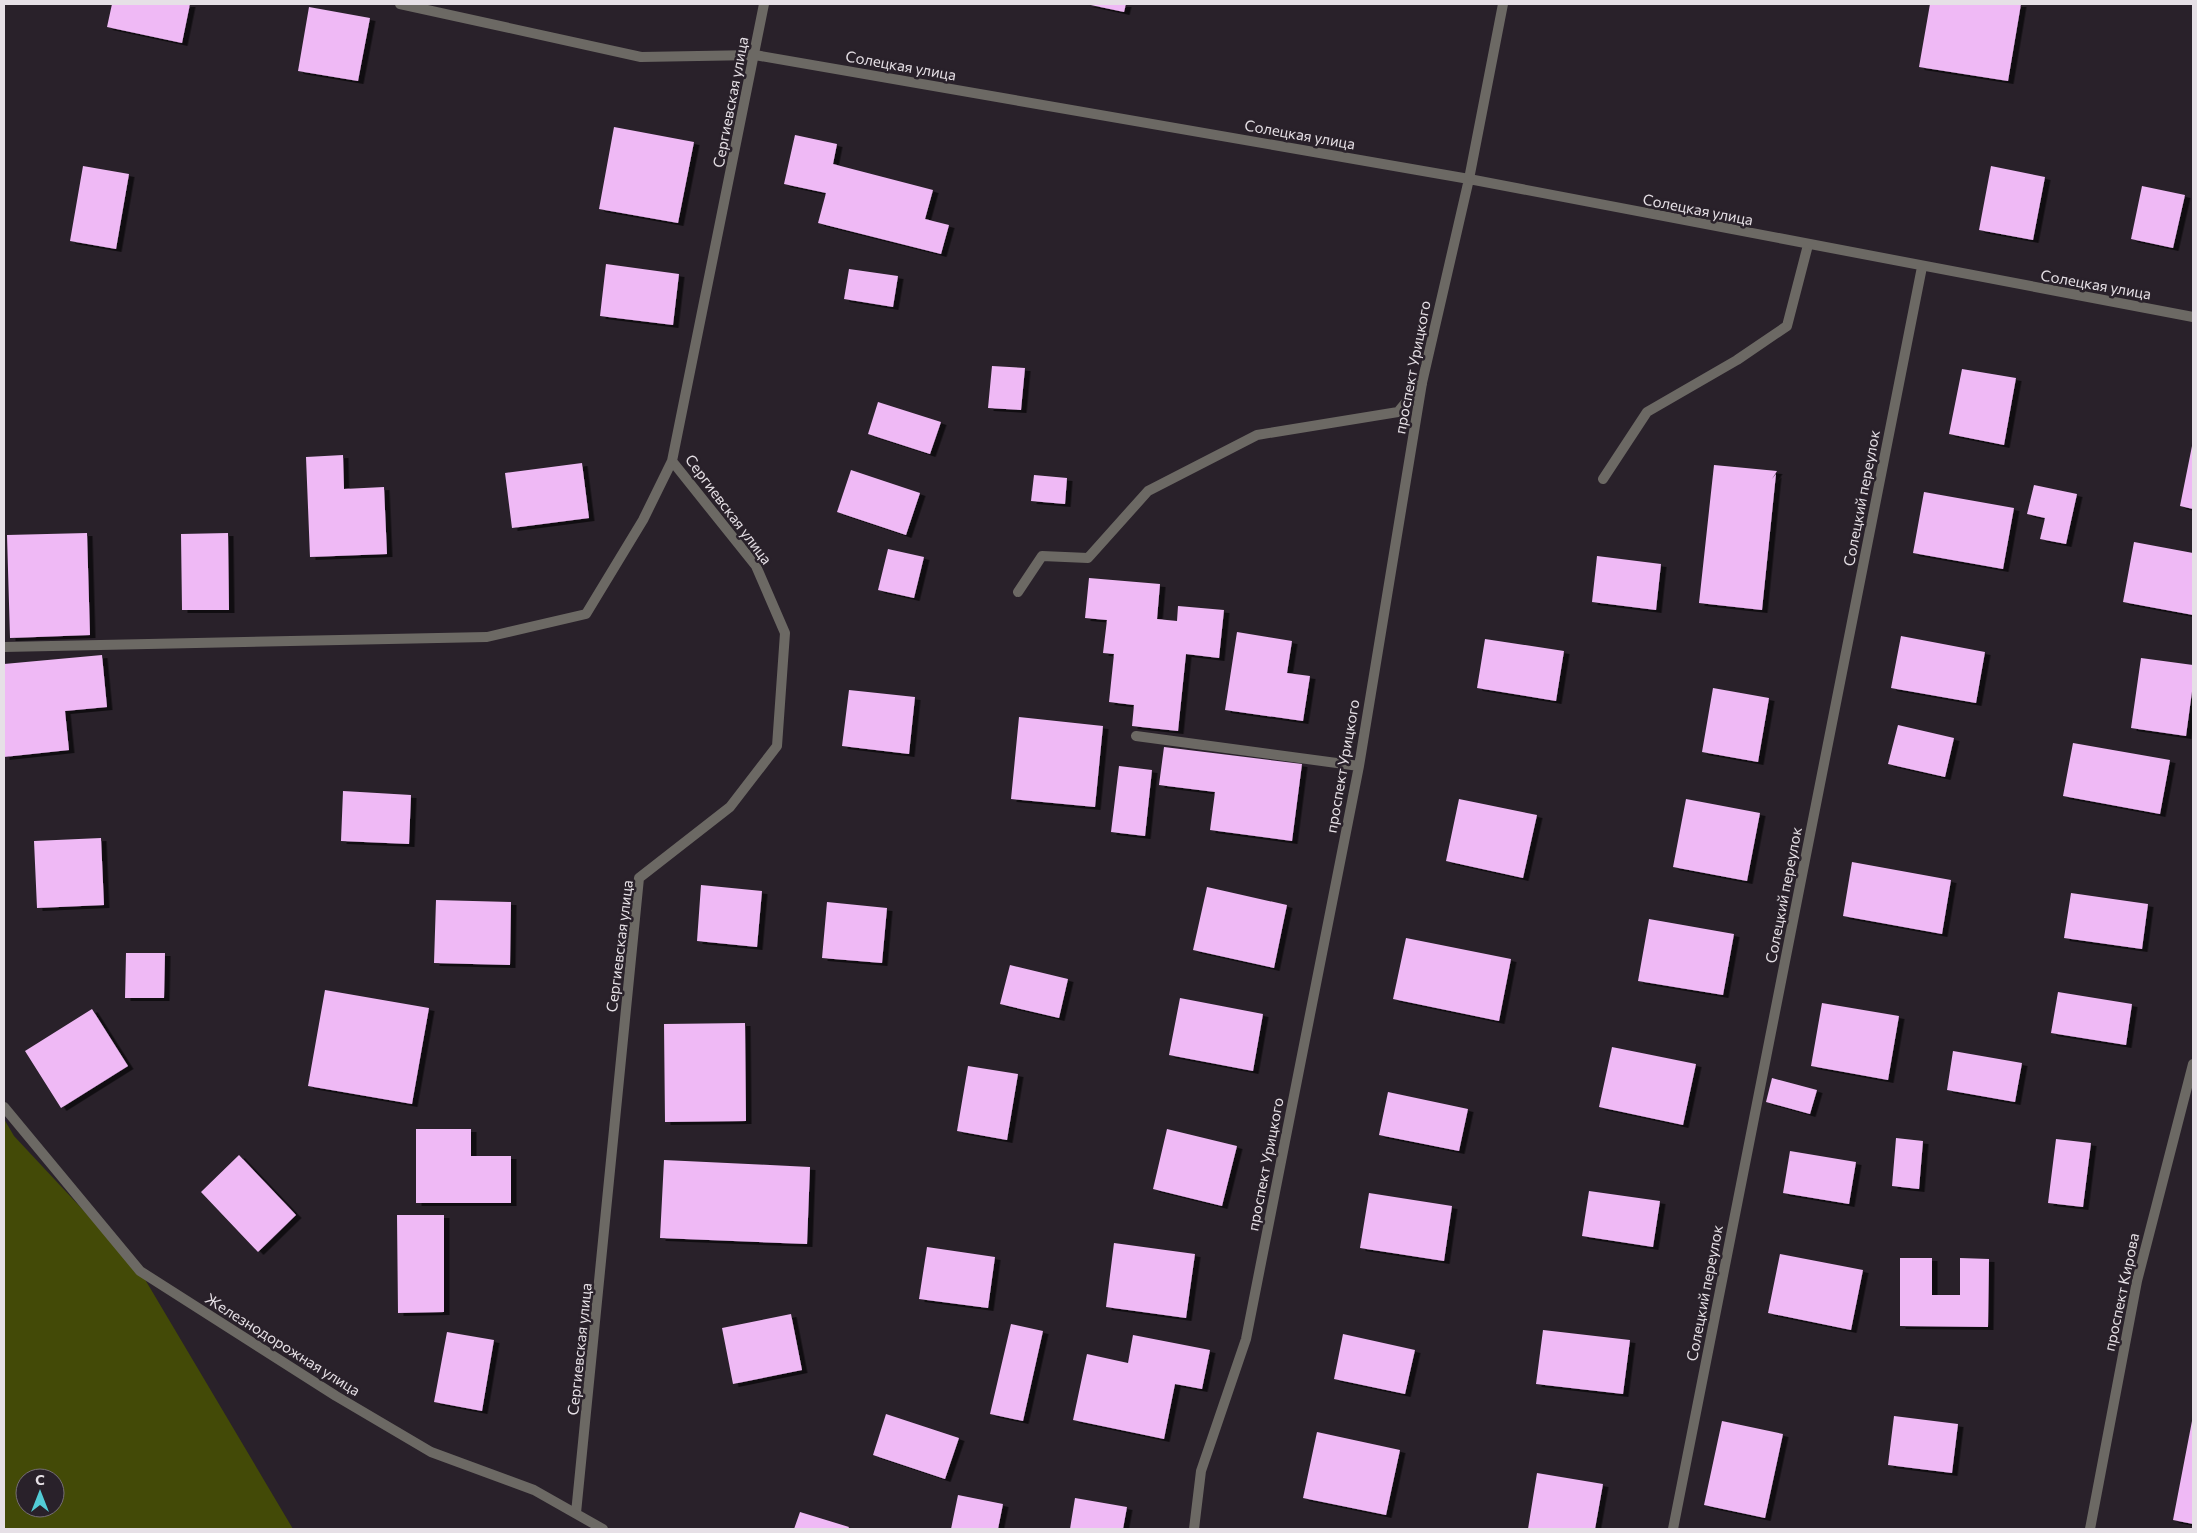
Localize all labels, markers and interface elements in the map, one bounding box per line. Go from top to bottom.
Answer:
street label: Сергиевская улица [708,35,752,169]
street label: Солецкая улица [844,46,958,84]
street label: Солецкая улица [1243,115,1357,153]
street label: Солецкая улица [1641,189,1755,229]
street label: Солецкая улица [2039,265,2153,303]
street label: проспект Урицкого [1390,299,1434,435]
street label: Солецкий переулок [1839,428,1883,568]
street label: Сергиевская улица [682,450,776,568]
street label: проспект Урицкого [1321,698,1363,834]
street label: Солецкий переулок [1761,825,1805,965]
street label: Сергиевская улица [602,879,636,1013]
street label: проспект Урицкого [1243,1096,1287,1232]
street label: Солецкий переулок [1682,1223,1726,1363]
street label: проспект Кирова [2100,1231,2142,1353]
street label: Сергиевская улица [563,1282,595,1416]
street label: Железнодорожная улица [202,1289,364,1399]
north arrow [15,1468,65,1518]
text: С [35,1471,45,1488]

